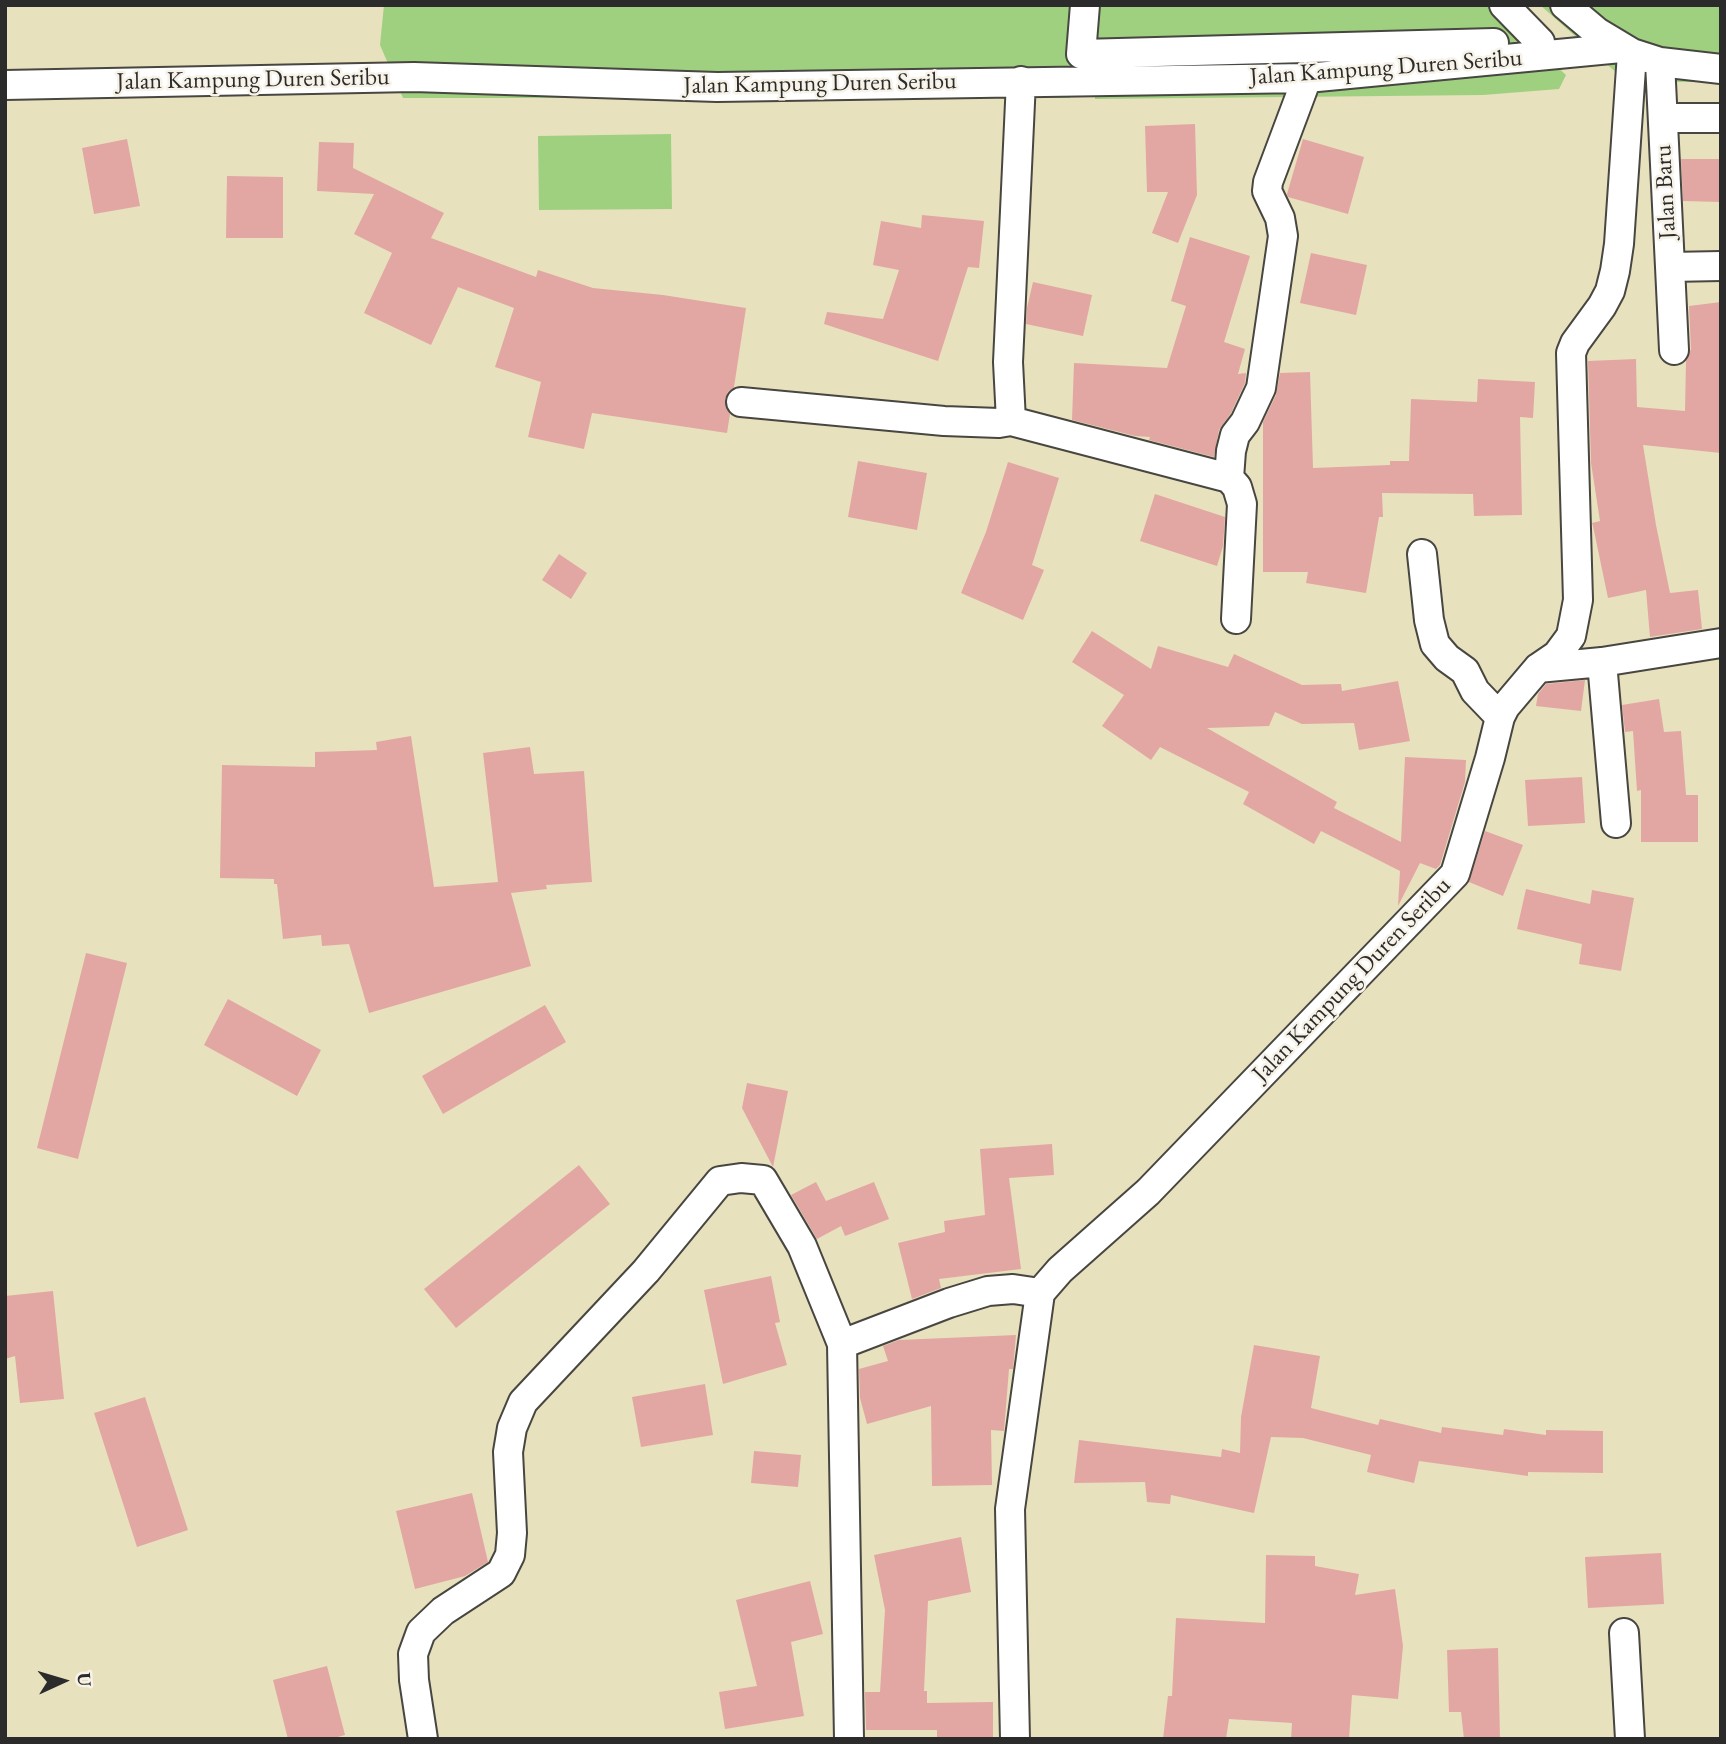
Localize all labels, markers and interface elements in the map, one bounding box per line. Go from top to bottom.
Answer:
street label: Jalan Kampung Duren Seribu [1249,44,1523,92]
street label: Jalan Kampung Duren Seribu [116,63,390,97]
street label: Jalan Kampung Duren Seribu [683,67,957,101]
street label: Jalan Baru [1649,144,1683,240]
street label: Jalan Kampung Duren Seribu [1247,872,1457,1088]
north arrow [28,1646,98,1716]
text: U [71,1672,97,1687]

